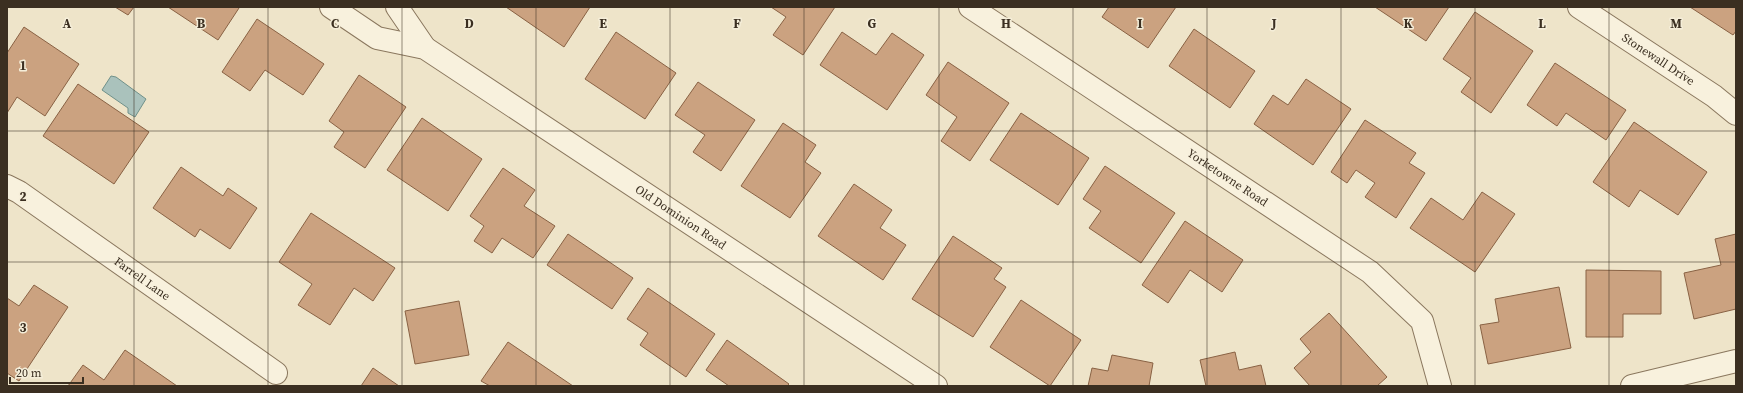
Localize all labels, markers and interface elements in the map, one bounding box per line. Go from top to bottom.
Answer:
text: A [63,15,72,32]
text: B [197,15,206,32]
text: C [331,15,339,32]
text: D [464,15,474,32]
text: E [599,15,607,32]
text: F [733,15,741,32]
text: G [868,15,877,32]
text: H [1001,15,1011,32]
text: I [1137,15,1143,32]
text: J [1270,15,1277,32]
text: K [1403,15,1413,32]
text: L [1538,15,1546,32]
text: M [1670,15,1682,32]
street label: Stonewall Drive [1619,30,1698,89]
text: 1 [19,57,27,74]
street label: Yorketowne Road [1184,145,1271,210]
street label: Old Dominion Road [632,181,729,253]
text: 2 [19,188,27,205]
street label: Farrell Lane [111,253,173,304]
text: 3 [19,319,27,336]
scale bar [10,359,83,385]
text: 20 m [16,365,42,381]

